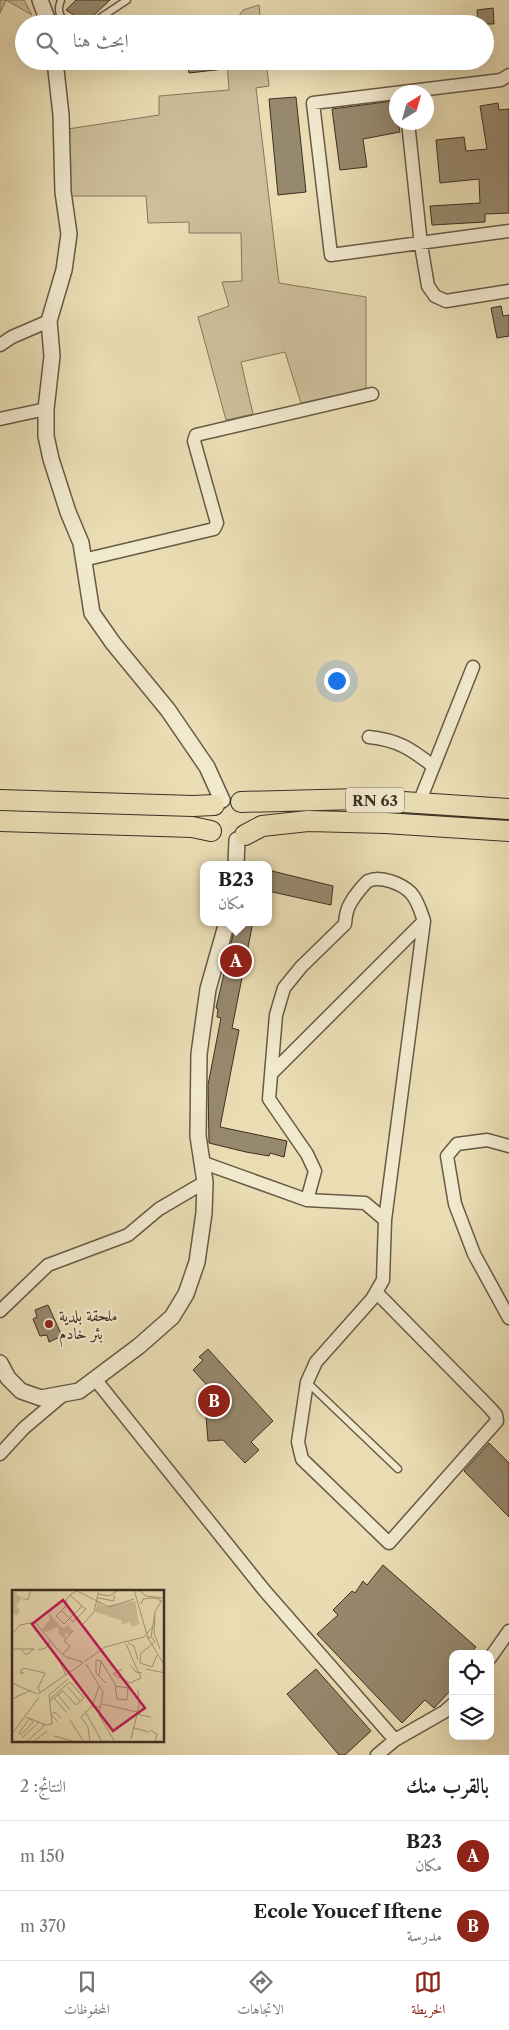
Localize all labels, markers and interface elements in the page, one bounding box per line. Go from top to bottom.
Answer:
search box [15,15,494,70]
icon: search [33,29,61,57]
text: ابحث هنا [73,29,129,52]
north arrow [389,85,434,130]
your location [324,668,350,694]
road number: RN 63 [346,788,404,812]
popup [200,861,272,926]
text: B23 [218,868,254,891]
text: مكان [218,893,245,913]
pin: A [220,942,252,980]
place label: ملحقة بلدية بئر خادم [59,1305,117,1348]
marker: ملحقة بلدية بئر خادم [43,1318,55,1330]
pin: B [198,1382,230,1420]
inset map [12,1590,165,1742]
map controls [449,1650,494,1740]
button: locate [449,1650,494,1695]
button: layers [449,1695,494,1740]
text: بالقرب منك [406,1773,489,1798]
text: النتائج: 2 [20,1776,66,1796]
text: B23 [406,1830,442,1853]
text: 150 m [20,1846,65,1866]
text: A [467,1846,479,1866]
text: مكان [415,1855,442,1875]
text: Ecole Youcef Iftene [254,1900,442,1923]
text: 370 m [20,1916,66,1936]
text: B [467,1916,479,1936]
text: مدرسة [407,1925,442,1945]
tab: المحفوظات [64,1968,110,2023]
tab: الاتجاهات [237,1968,284,2023]
tab: الخريطة [411,1968,445,2023]

